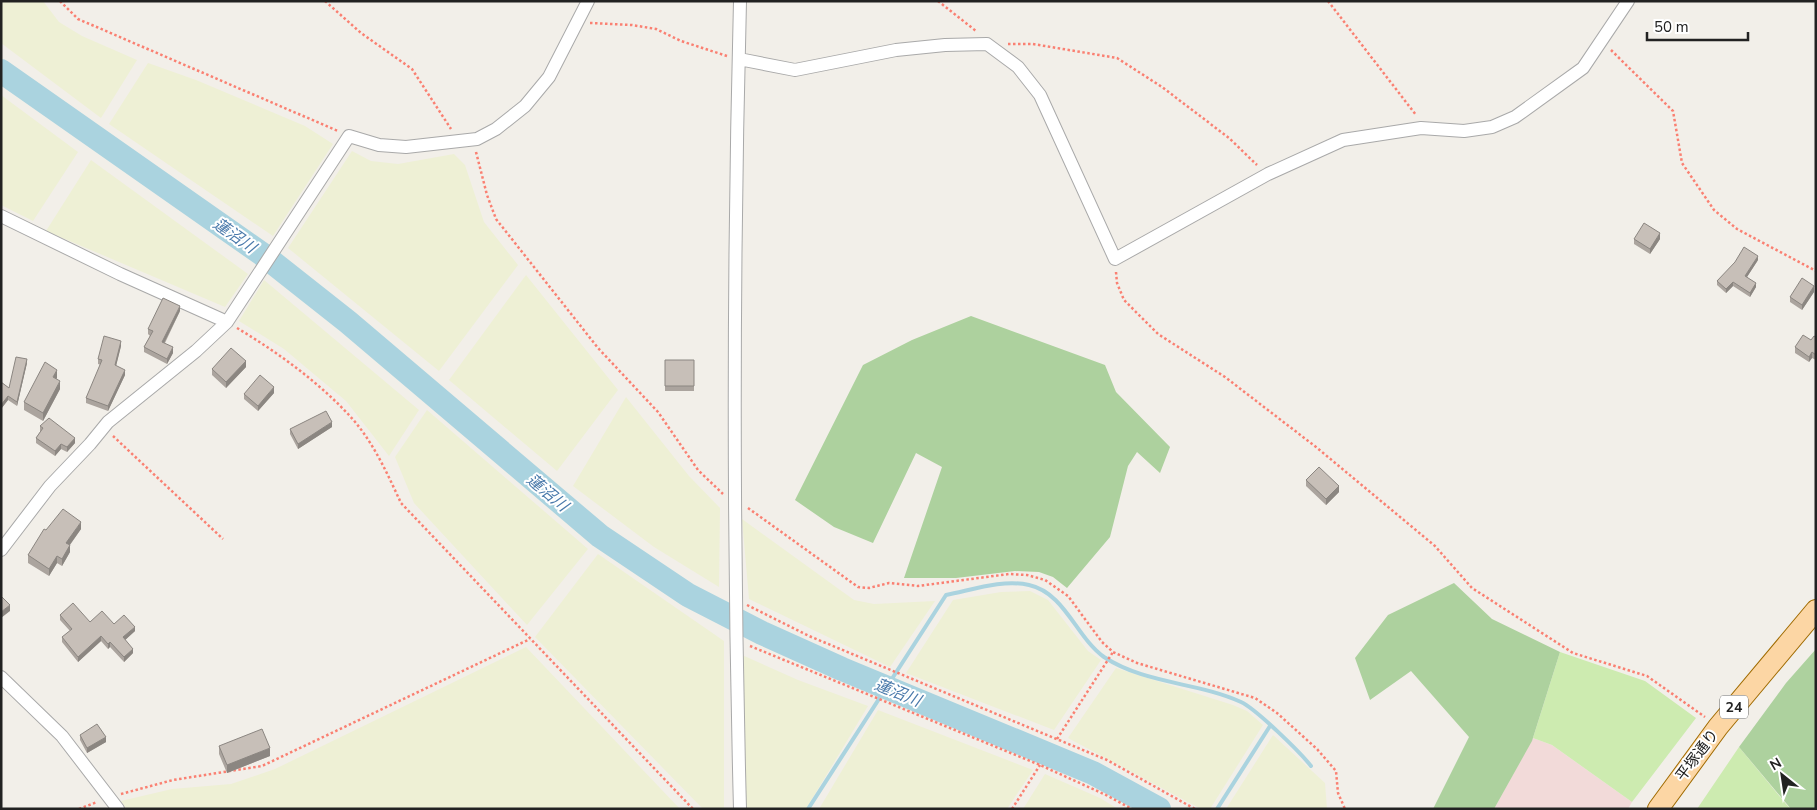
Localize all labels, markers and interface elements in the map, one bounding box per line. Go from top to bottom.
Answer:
scale bar [1647,10,1748,42]
text: 50 m [1654,17,1689,37]
water label: 蓮沼川 [208,213,262,260]
water label: 蓮沼川 [522,469,574,518]
water label: 蓮沼川 [871,674,926,713]
road number: 24 [1720,696,1748,719]
street label: 平塚通り [1671,725,1723,785]
north arrow [1757,750,1807,800]
text: N [1766,753,1785,775]

